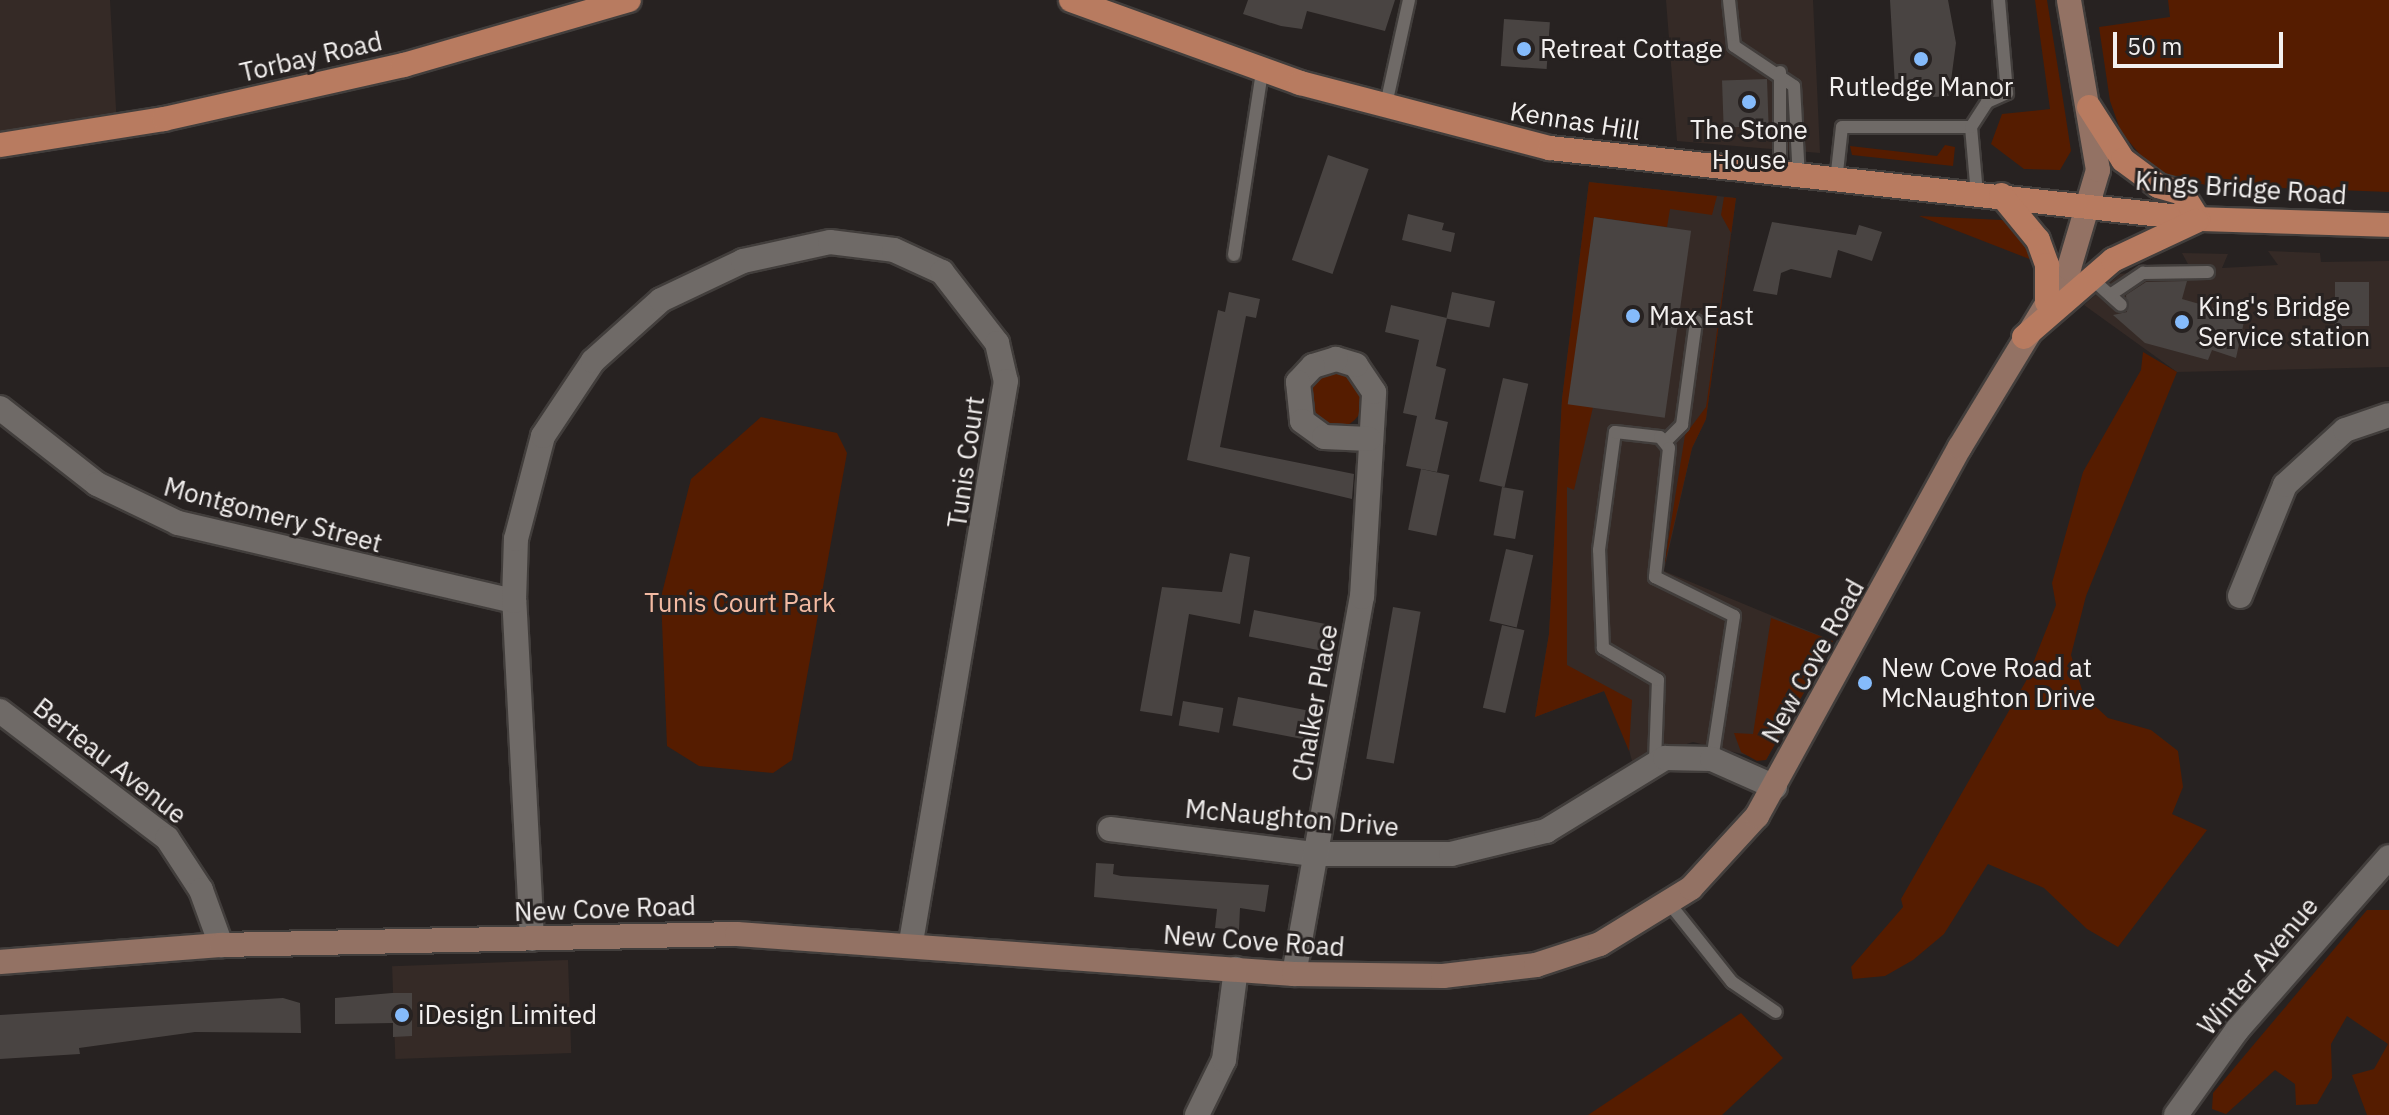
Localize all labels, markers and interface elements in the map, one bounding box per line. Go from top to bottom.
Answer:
scale bar [2117,16,2287,66]
street label: Torbay Road [237,25,385,89]
text: 50 m [2127,30,2182,62]
place label: Retreat Cottage [1540,33,1723,65]
marker: Retreat Cottage [1515,40,1533,58]
marker: Rutledge Manor [1912,50,1930,68]
place label: Rutledge Manor [1829,71,2013,103]
marker: The Stone House [1740,93,1758,111]
street label: Kennas Hill [1508,95,1642,147]
place label: The Stone House [1690,114,1808,176]
street label: Kings Bridge Road [2134,165,2348,211]
place label: King's Bridge Service station [2198,291,2370,352]
place label: Max East [1649,300,1754,332]
marker: Max East [1624,307,1642,325]
marker: King's Bridge Service station [2173,313,2191,331]
street label: Tunis Court [941,394,991,530]
street label: Montgomery Street [160,471,386,559]
street label: New Cove Road [1755,574,1871,748]
park label: Tunis Court Park [644,587,836,619]
street label: Chalker Place [1286,622,1344,784]
place label: New Cove Road at McNaughton Drive [1881,652,2096,714]
marker: New Cove Road at McNaughton Drive [1856,674,1874,692]
street label: Berteau Avenue [27,692,193,830]
street label: McNaughton Drive [1184,793,1400,843]
street label: New Cove Road [514,890,696,928]
street label: Winter Avenue [2191,891,2325,1041]
street label: New Cove Road [1162,919,1346,963]
place label: iDesign Limited [418,999,597,1031]
marker: iDesign Limited [393,1006,411,1024]

